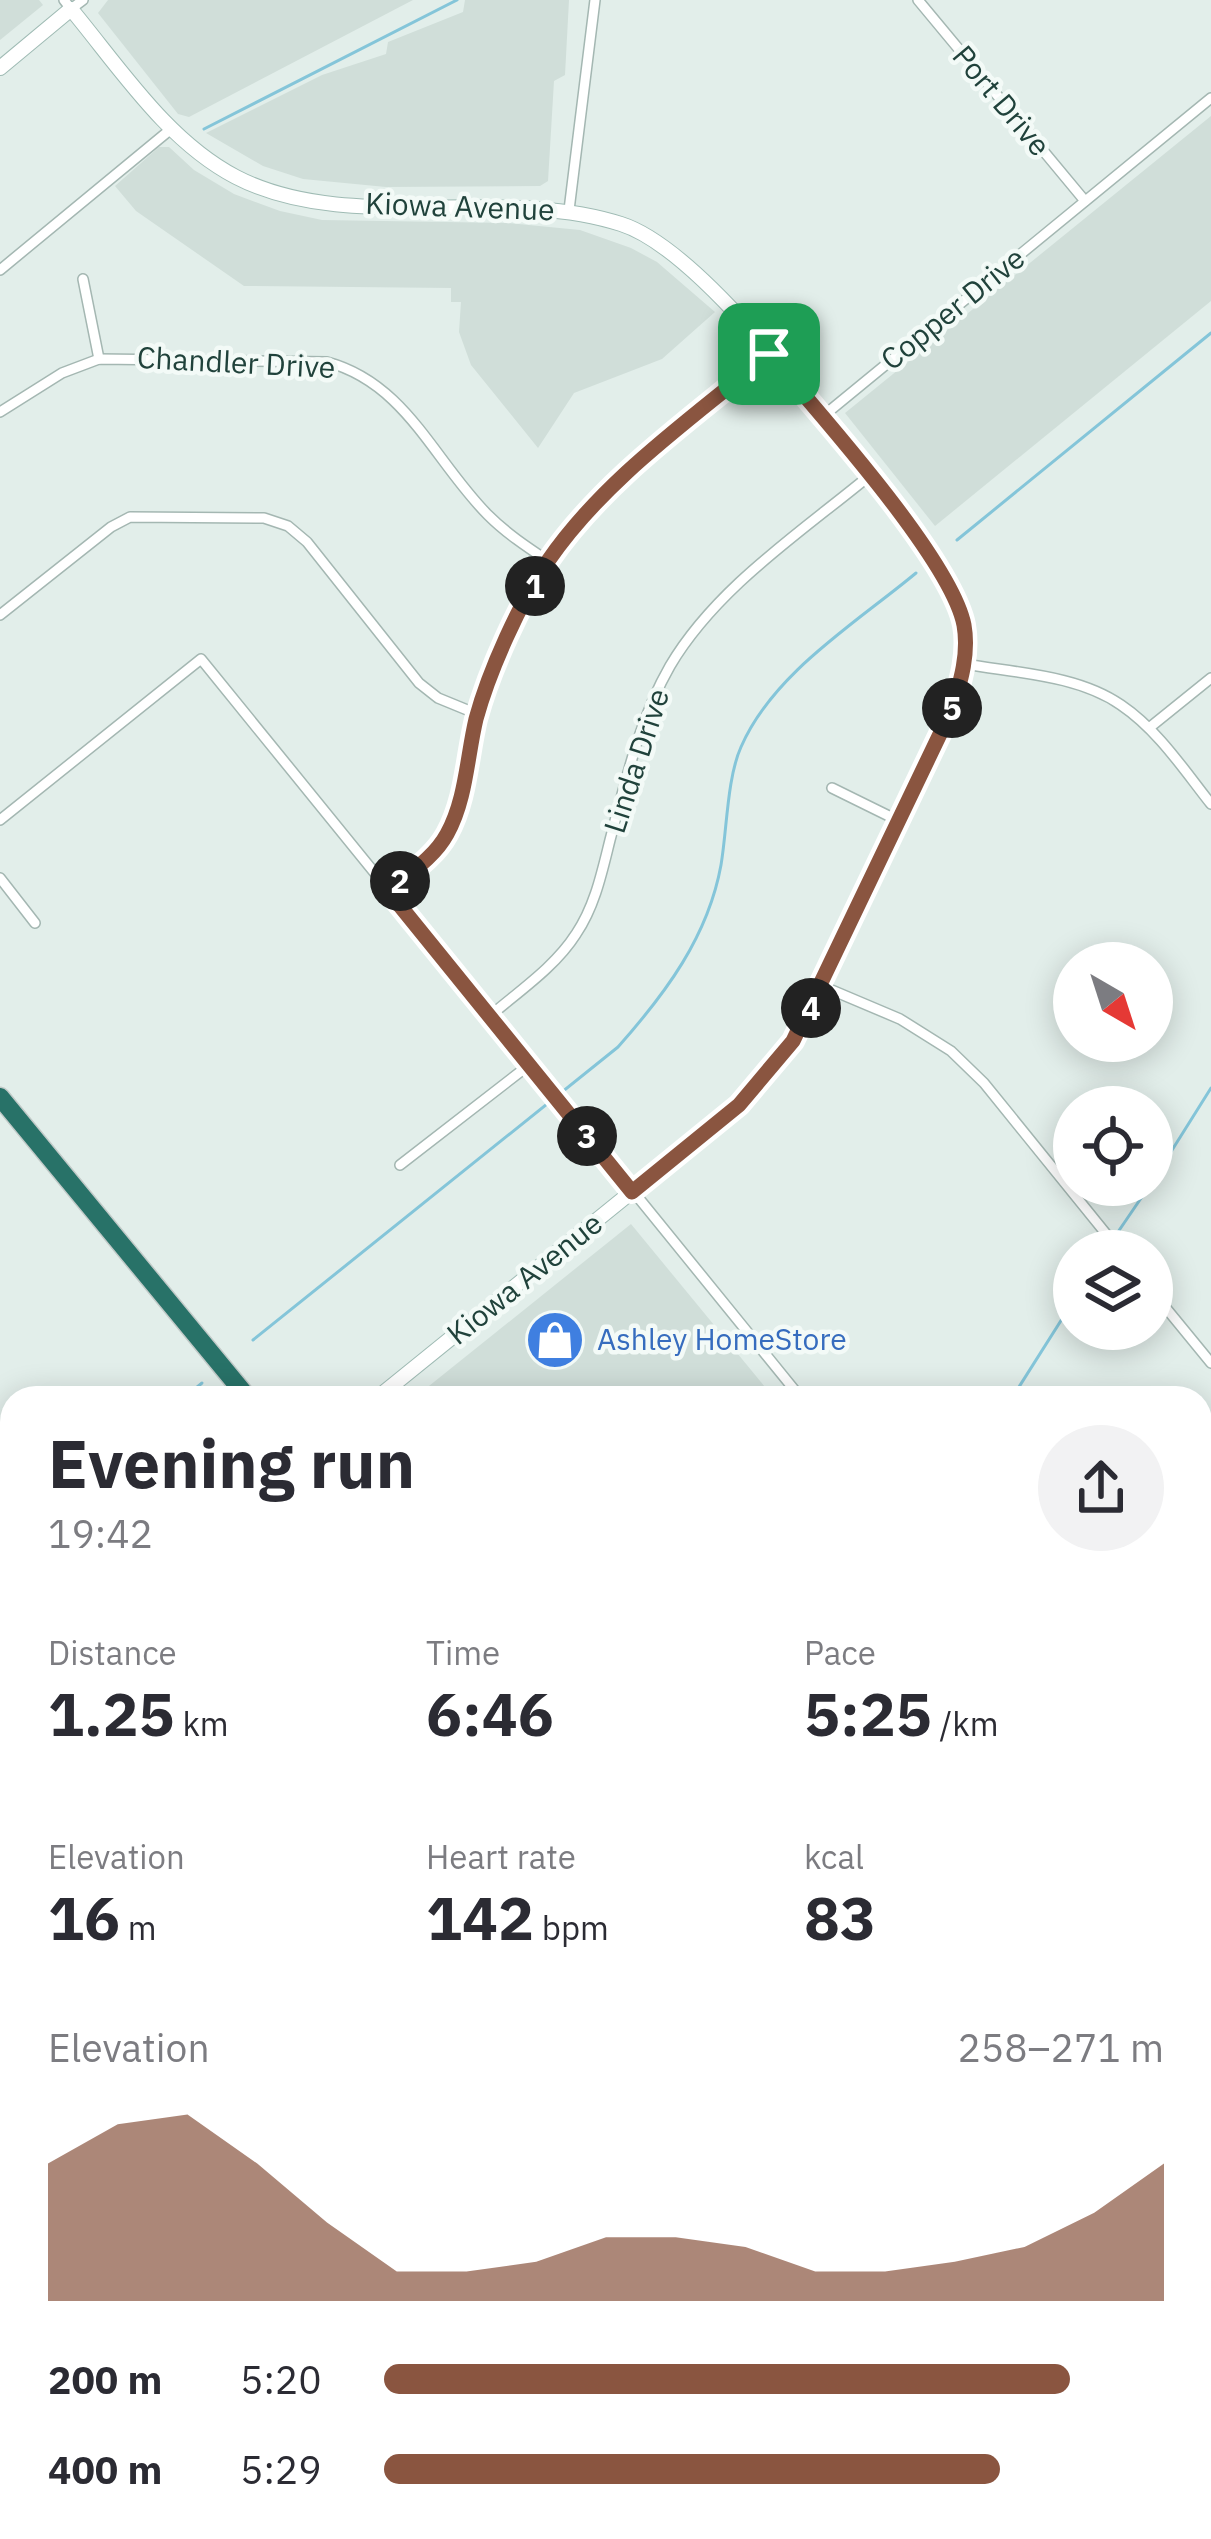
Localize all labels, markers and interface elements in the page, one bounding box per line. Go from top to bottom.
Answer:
street label: Port Drive [945,37,1060,163]
street label: Kiowa Avenue [365,183,555,228]
street label: Copper Drive [872,238,1032,378]
pin [718,303,820,405]
icon: arrive [736,321,802,387]
street label: Chandler Drive [136,337,336,386]
pin: 1 [505,556,565,616]
text: 1 [525,564,545,607]
pin: 5 [922,678,982,738]
street label: Linda Drive [594,683,677,838]
text: 5 [942,686,962,729]
pin: 2 [370,851,430,911]
text: 2 [390,859,410,902]
north arrow [1053,942,1173,1062]
map controls [1053,942,1173,1350]
pin: 4 [781,978,841,1038]
text: 4 [801,986,821,1029]
button: locate [1053,1086,1173,1206]
pin: 3 [557,1106,617,1166]
text: 3 [577,1114,597,1157]
street label: Kiowa Avenue [438,1203,610,1353]
button: layers [1053,1230,1173,1350]
shop icon: Ashley HomeStore [524,1309,586,1371]
place label: Ashley HomeStore [597,1319,847,1358]
text: Evening run [48,1420,415,1506]
button: share [1038,1425,1164,1551]
text: 19:42 [48,1508,153,1559]
text: Distance [48,1631,177,1674]
text: Time [426,1631,500,1674]
text: Pace [804,1631,876,1674]
text: 1.25 [48,1674,175,1753]
text: 6:46 [426,1674,554,1753]
text: 5:25 [804,1674,932,1753]
text: km [175,1702,229,1745]
text: /km [932,1702,998,1745]
text: Elevation [48,1835,185,1878]
text: Heart rate [426,1835,576,1878]
text: kcal [804,1835,864,1878]
text: 16 [48,1878,120,1957]
text: 142 [426,1878,534,1957]
text: 83 [804,1878,876,1957]
text: m [120,1906,157,1949]
text: bpm [534,1906,609,1949]
text: Elevation [48,2022,210,2073]
text: 258–271 m [957,2022,1164,2073]
text: 200 m [48,2354,162,2405]
text: 5:20 [240,2354,322,2405]
text: 400 m [48,2444,162,2495]
text: 5:29 [240,2444,322,2495]

